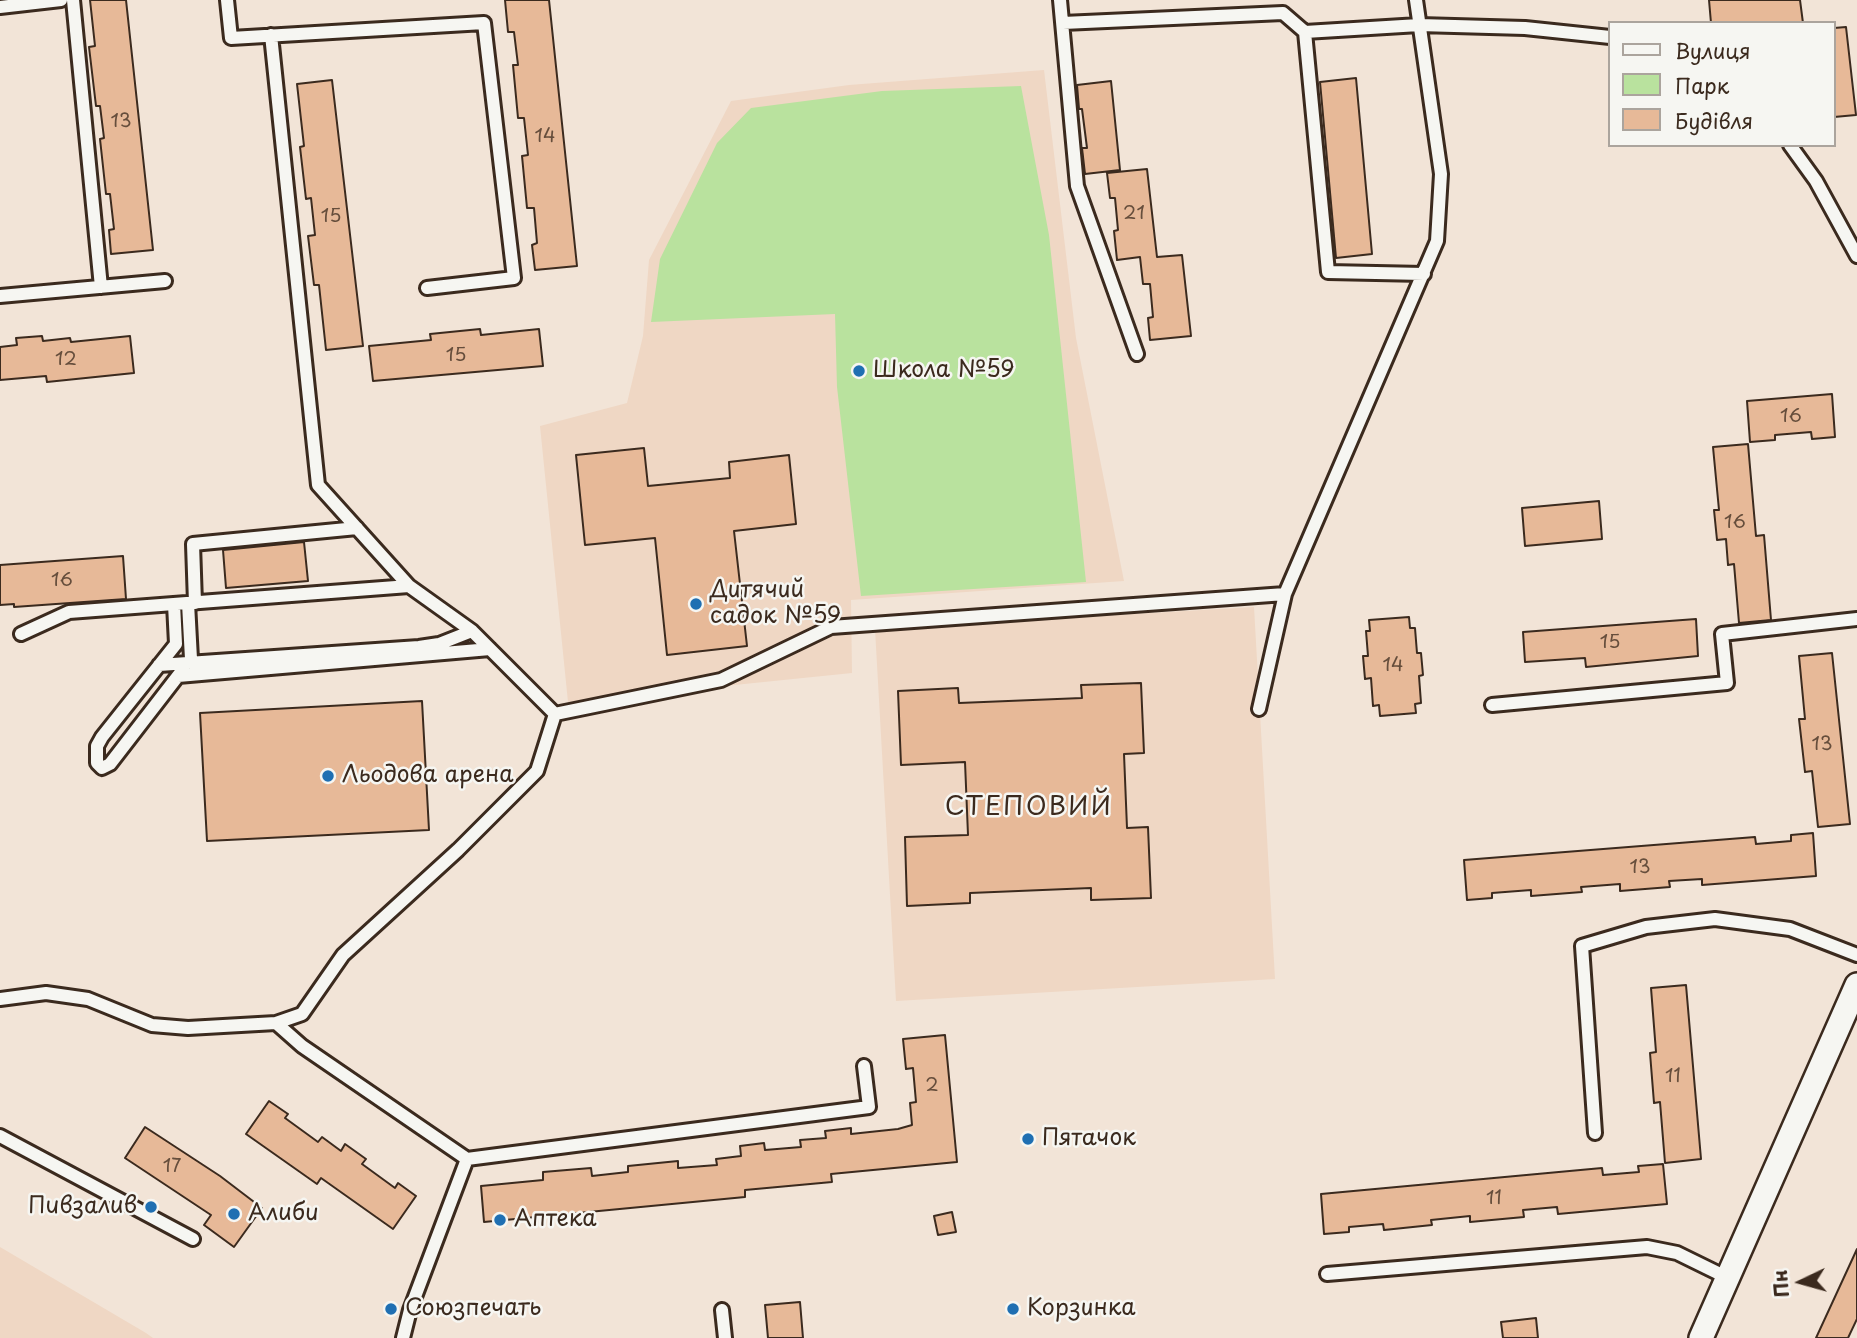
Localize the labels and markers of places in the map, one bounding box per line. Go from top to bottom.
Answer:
place label: Школа №59 [873,357,1015,385]
marker: Школа №59 [851,363,867,379]
place label: Дитячий садок №59 [710,577,841,631]
marker: Дитячий садок №59 [688,596,704,612]
place label: Льодова арена [342,762,514,790]
marker: Льодова арена [320,768,336,784]
place label: Пятачок [1042,1125,1136,1153]
marker: Пятачок [1020,1131,1036,1147]
place label: Пивзалив [28,1193,137,1221]
marker: Пивзалив [143,1199,159,1215]
place label: Алиби [248,1200,319,1228]
marker: Алиби [226,1206,242,1222]
place label: Аптека [514,1206,596,1234]
marker: Аптека [492,1212,508,1228]
place label: Союзпечать [405,1295,541,1323]
place label: Корзинка [1027,1295,1135,1323]
marker: Союзпечать [383,1301,399,1317]
marker: Корзинка [1005,1301,1021,1317]

